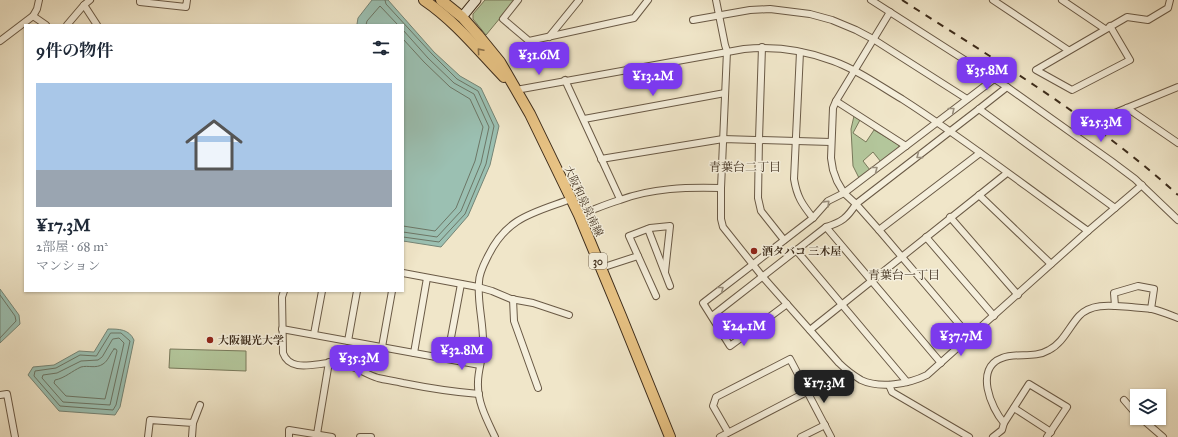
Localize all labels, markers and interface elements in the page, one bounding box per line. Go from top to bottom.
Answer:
icon: filters [370,37,392,59]
text: 9件の物件 [36,40,113,61]
pin: ¥31.6M [506,42,572,76]
text: ¥31.6M [518,47,560,63]
one-way arrow [477,48,485,56]
pin: ¥35.8M [954,57,1020,91]
text: ¥35.8M [966,62,1008,78]
pin: ¥13.2M [620,63,686,97]
text: ¥13.2M [632,68,674,84]
one-way arrow [948,108,955,115]
icon: home [178,109,250,181]
pin: ¥25.3M [1068,109,1134,143]
text: ¥25.3M [1080,114,1122,130]
one-way arrow [916,151,923,158]
district label: 青葉台二丁目 [709,160,781,174]
street label: 大阪和泉泉南線 [561,164,606,239]
one-way arrow [870,167,877,174]
one-way arrow [822,201,830,208]
text: ¥17.3M [36,215,91,236]
text: 2部屋 · 68 m² [36,239,108,255]
place label: 酒タバコ 三木屋 [762,245,841,258]
marker: 酒タバコ 三木屋 [749,246,759,256]
road number: 30 [589,253,607,269]
text: マンション [36,258,100,274]
district label: 青葉台一丁目 [868,268,940,282]
one-way arrow [717,286,724,293]
pin: ¥24.1M [711,313,777,347]
text: ¥24.1M [722,318,766,334]
pin: ¥37.7M [928,323,994,357]
text: ¥37.7M [940,328,982,344]
place label: 大阪観光大学 [218,334,284,347]
marker: 大阪観光大学 [205,335,215,345]
pin: ¥32.8M [429,337,495,371]
text: ¥32.8M [440,342,484,358]
pin: ¥35.3M [326,345,392,379]
text: ¥35.3M [339,350,379,366]
pin: ¥17.3M [791,370,857,404]
text: ¥17.3M [803,375,845,391]
map controls [1130,389,1166,425]
button: layers [1130,389,1166,425]

